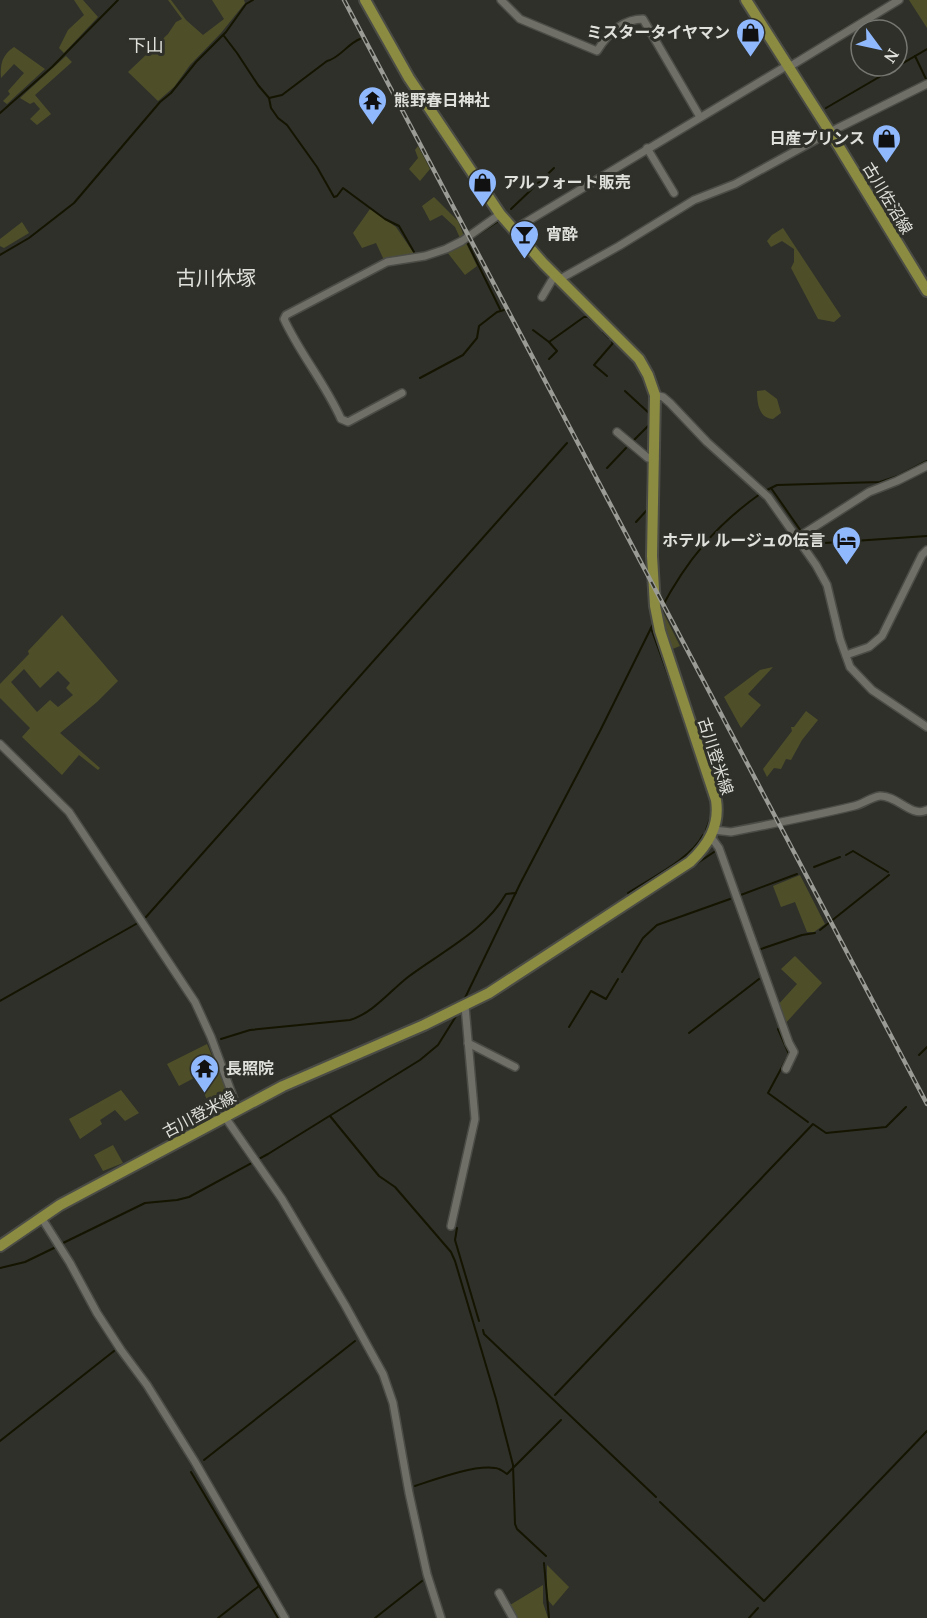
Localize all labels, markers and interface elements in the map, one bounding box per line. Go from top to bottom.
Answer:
shop icon: ミスタータイヤマン [735,16,767,58]
north arrow [849,18,909,78]
place label: ミスタータイヤマン [586,21,730,43]
district label: 下山 [128,33,164,57]
text: N [879,45,904,68]
temple icon: 熊野春日神社 [357,84,389,126]
place label: 熊野春日神社 [394,89,490,111]
shop icon: 日産プリンス [870,122,902,164]
place label: 日産プリンス [769,127,865,149]
street label: 古川佐沼線 [858,158,918,238]
shop icon: アルフォート販売 [466,166,498,208]
place label: アルフォート販売 [503,171,631,193]
bar icon: 宵酔 [509,218,541,260]
place label: 宵酔 [546,223,578,245]
district label: 古川休塚 [176,264,256,291]
hotel icon: ホテル ルージュの伝言 [830,524,862,566]
place label: ホテル ルージュの伝言 [662,529,825,551]
street label: 古川登米線 [693,715,739,797]
temple icon: 長照院 [189,1052,221,1094]
place label: 長照院 [226,1057,274,1079]
street label: 古川登米線 [159,1086,239,1142]

